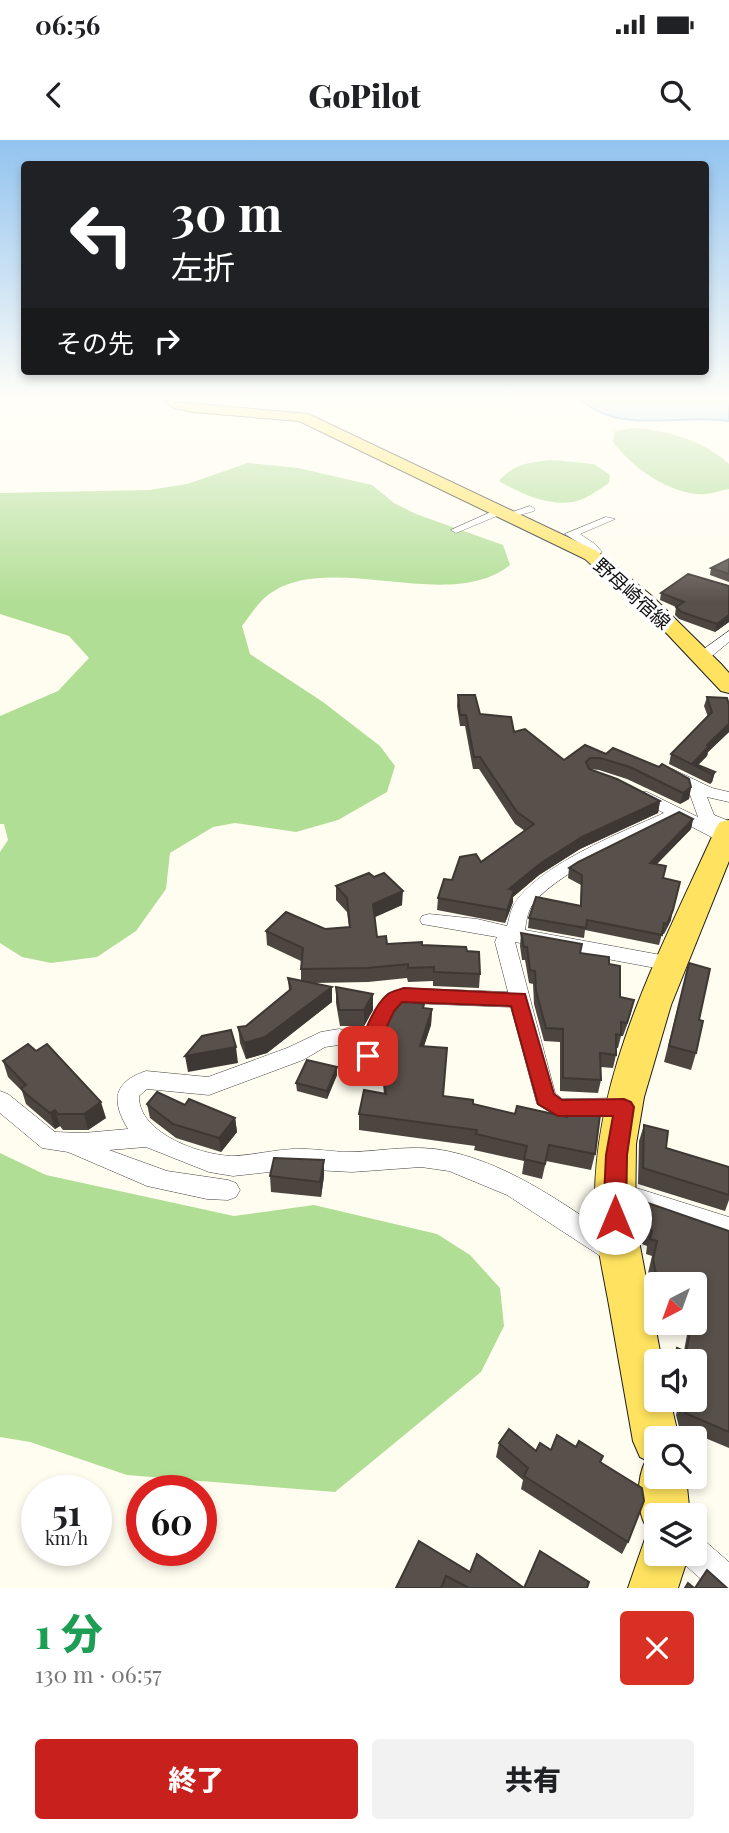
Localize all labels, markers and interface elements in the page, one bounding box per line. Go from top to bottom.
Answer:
text: 06:56 [35,7,100,42]
text: GoPilot [308,73,421,116]
icon: back [35,76,73,114]
icon: search [656,76,694,114]
text: 30 m [171,179,282,244]
icon: left [56,189,147,280]
text: 左折 [171,244,235,287]
icon: right [148,322,186,360]
text: その先 [56,325,134,360]
street label: 野母崎宿線 [589,552,677,634]
pin [338,1026,398,1086]
icon: arrive [349,1037,387,1075]
position arrow [578,1181,652,1255]
north arrow [644,1272,707,1335]
map controls [644,1272,707,1566]
button: sound [644,1349,707,1412]
button: search [644,1426,707,1489]
speed limit sign: 60 [126,1475,217,1566]
text: 51 [52,1488,81,1535]
button: layers [644,1503,707,1566]
text: km/h [45,1526,88,1550]
text: 1 分 [35,1604,103,1660]
button: close [620,1611,694,1685]
text: 130 m · 06:57 [35,1658,162,1689]
button: 終了 [35,1739,358,1819]
button: 共有 [372,1739,694,1819]

